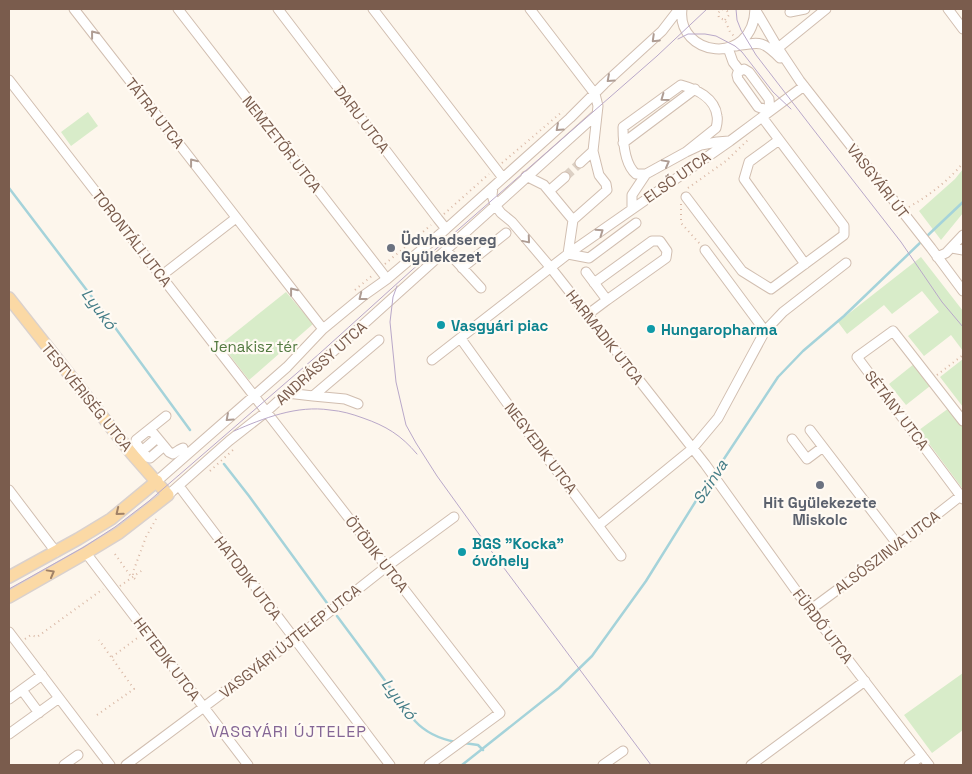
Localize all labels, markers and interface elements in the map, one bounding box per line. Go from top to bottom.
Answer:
one-way arrow [91,31,99,40]
one-way arrow [651,33,660,42]
one-way arrow [607,73,616,82]
street label: TÁTRA UTCA [121,74,189,153]
street label: DARU UTCA [330,81,394,157]
street label: NEMZETŐR UTCA [238,92,326,197]
one-way arrow [661,92,670,100]
one-way arrow [556,122,565,131]
street label: VASGYÁRI ÚT [843,140,913,222]
street label: ELSŐ UTCA [640,147,714,207]
one-way arrow [190,159,199,168]
one-way arrow [661,159,670,169]
street label: TORONTÁLI UTCA [88,186,176,291]
one-way arrow [594,229,604,238]
place label: Üdvhadsereg Gyülekezet [401,230,497,266]
one-way arrow [521,234,530,243]
marker: Üdvhadsereg Gyülekezet [385,242,397,254]
water label: Lyukó [77,284,122,335]
street label: HARMADIK UTCA [562,286,648,389]
one-way arrow [290,287,299,297]
one-way arrow [358,291,368,300]
place label: Vasgyári piac [451,316,549,335]
street label: ANDRÁSSY UTCA [271,317,371,409]
marker: Vasgyári piac [435,319,447,331]
place label: Hungaropharma [661,320,778,339]
marker: Hungaropharma [645,323,657,335]
park label: Jenakisz tér [210,337,298,356]
street label: TESTVÉRISÉG UTCA [37,339,137,456]
street label: SÉTÁNY UTCA [861,366,933,454]
street label: NEGYEDIK UTCA [501,399,582,498]
one-way arrow [226,412,235,421]
water label: Szinva [688,455,733,508]
marker: Hit Gyülekezete Miskolc [814,479,826,491]
place label: Hit Gyülekezete Miskolc [763,493,877,529]
street label: ALSÓSZINVA UTCA [830,506,944,598]
one-way arrow [116,507,125,515]
street label: ÖTÖDIK UTCA [341,512,413,596]
street label: HATODIK UTCA [210,532,286,624]
place label: BGS "Kocka" óvóhely [472,534,564,570]
marker: BGS "Kocka" óvóhely [456,546,468,558]
one-way arrow [46,569,55,579]
street label: VASGYÁRI ÚJTELEP UTCA [216,580,365,702]
street label: FÜRDŐ UTCA [789,585,858,668]
street label: HETEDIK UTCA [129,614,205,705]
water label: Lyukó [377,674,422,725]
district label: VASGYÁRI ÚJTELEP [209,721,367,742]

